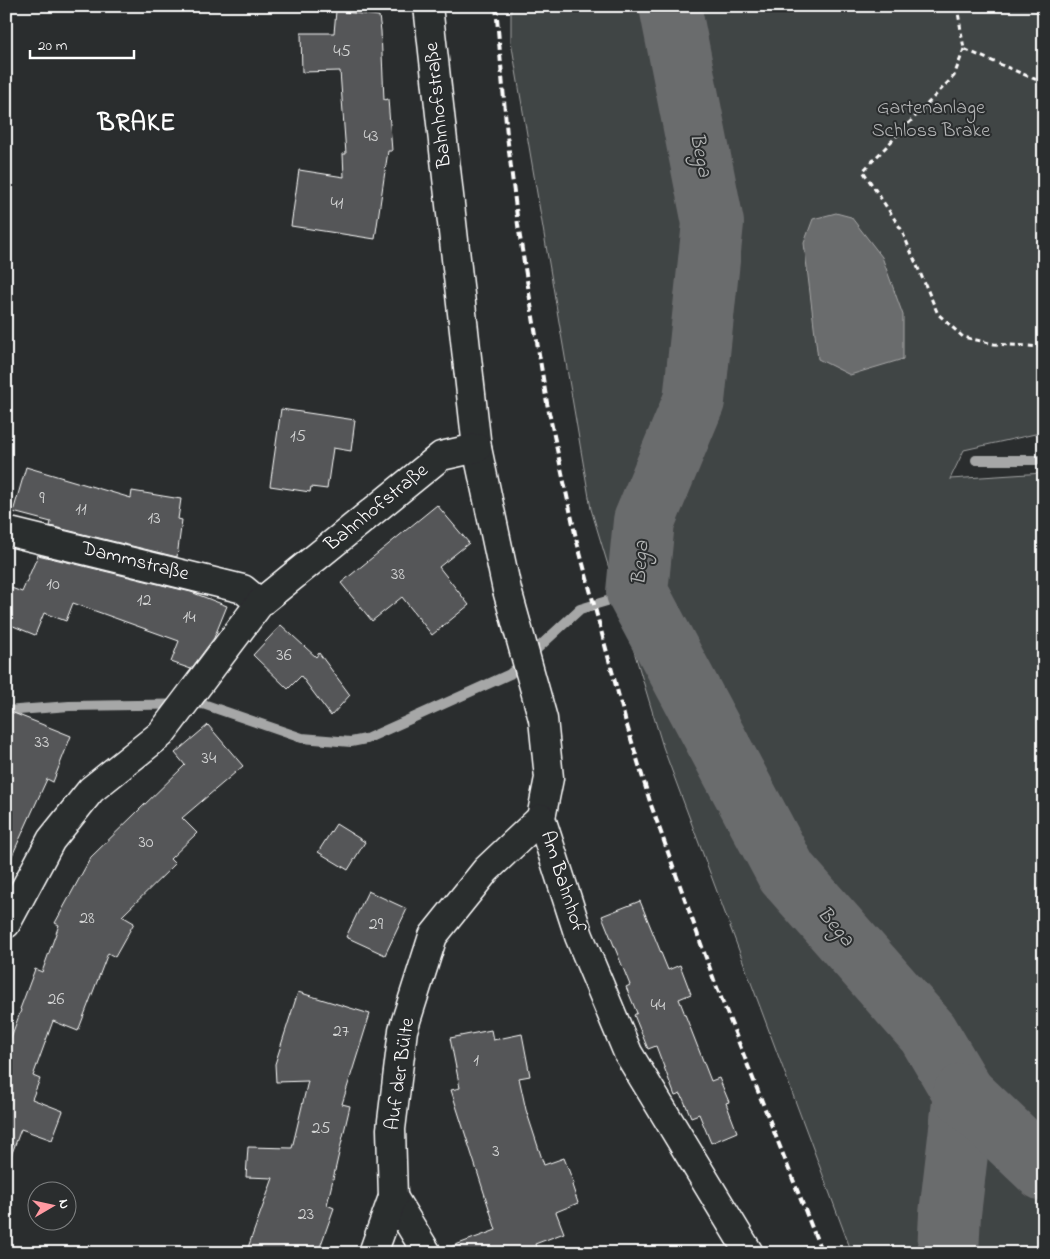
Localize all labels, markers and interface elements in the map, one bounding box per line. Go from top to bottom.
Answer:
scale bar [30,28,134,60]
text: 20 m [38,35,68,57]
house number: 45 [333,39,351,65]
street label: Bahnhofstraße [418,41,460,170]
park label: Gartenanlage Schloss Brake [872,94,990,146]
district label: BRAKE [97,106,176,142]
house number: 43 [364,124,378,150]
water label: Bega [680,130,719,180]
house number: 41 [330,191,344,217]
house number: 15 [290,424,306,450]
street label: Bahnhofstraße [318,457,435,560]
house number: 9 [39,486,45,512]
house number: 11 [75,497,87,523]
house number: 13 [147,506,161,532]
street label: Dammstraße [77,534,192,589]
water label: Bega [624,539,659,586]
house number: 38 [391,562,405,588]
house number: 10 [46,572,60,598]
house number: 12 [137,588,151,614]
house number: 14 [182,605,196,631]
house number: 36 [276,643,292,669]
house number: 33 [35,730,49,756]
house number: 34 [202,746,217,772]
street label: Am Bahnhof [532,827,592,937]
house number: 30 [138,830,154,856]
water label: Bega [808,900,861,955]
house number: 28 [79,906,95,932]
house number: 29 [369,912,384,938]
house number: 26 [48,987,65,1013]
house number: 44 [651,993,666,1019]
street label: Auf der Bülte [379,1016,423,1132]
house number: 27 [333,1019,350,1045]
house number: 1 [473,1048,479,1074]
house number: 25 [311,1116,331,1142]
house number: 3 [492,1139,500,1165]
north arrow [28,1182,78,1232]
text: N [52,1198,74,1211]
house number: 23 [298,1202,314,1228]

